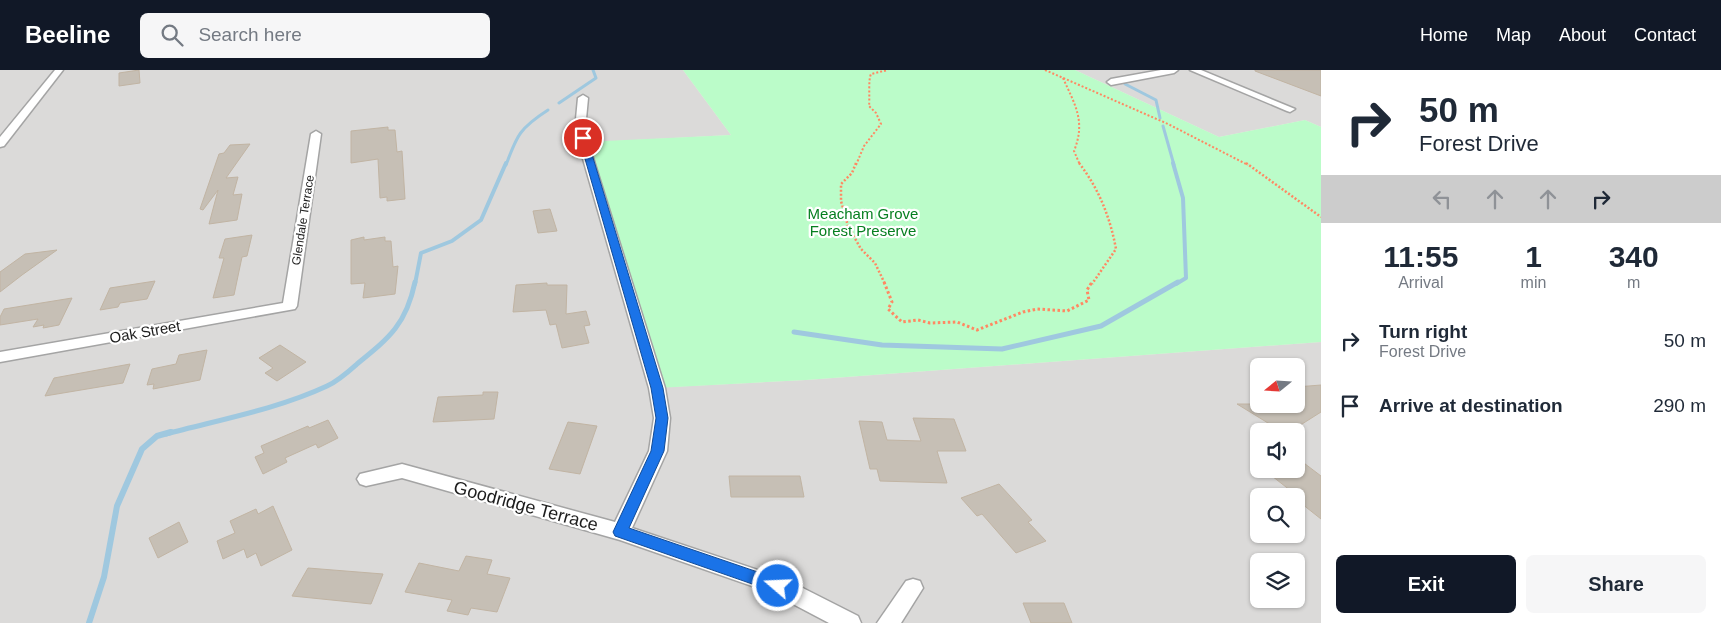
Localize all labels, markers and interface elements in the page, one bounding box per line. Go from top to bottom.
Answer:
search box [140,13,490,58]
text: Beeline [25,21,110,48]
icon: search [158,21,186,49]
text: Search here [198,24,302,45]
text: Home [1420,25,1468,45]
text: Map [1496,25,1531,45]
text: About [1559,25,1606,45]
text: Contact [1634,25,1696,45]
icon: right [1336,90,1401,155]
text: 50 m [1419,90,1499,129]
pin [562,117,604,159]
icon: arrive [569,124,597,152]
text: Forest Drive [1419,131,1539,156]
street label: Glendale Terrace [289,174,317,266]
icon: left [1428,185,1456,213]
icon: ahead [1481,185,1509,213]
icon: ahead [1534,185,1562,213]
icon: right [1587,185,1615,213]
park label: Meacham Grove Forest Preserve [808,205,918,239]
text: 11:55 [1383,240,1458,273]
text: 1 [1525,240,1542,273]
text: 340 [1609,240,1659,273]
text: Arrival [1398,274,1443,291]
text: min [1521,274,1546,291]
text: m [1627,274,1640,291]
street label: Oak Street [108,317,183,346]
text: Turn right [1379,321,1467,342]
icon: right [1336,327,1364,355]
text: 50 m [1664,330,1706,351]
text: Forest Drive [1379,343,1466,360]
north arrow [1250,358,1305,412]
map controls [1250,358,1305,608]
icon: arrive [1336,392,1364,420]
text: Arrive at destination [1379,395,1563,416]
text: 290 m [1653,395,1706,416]
button: sound [1250,423,1305,478]
street label: Goodridge Terrace [452,477,600,535]
button: search [1250,488,1305,543]
button: layers [1250,553,1305,608]
button: Exit [1336,555,1516,613]
button: Share [1526,555,1706,613]
position arrow [751,559,803,611]

